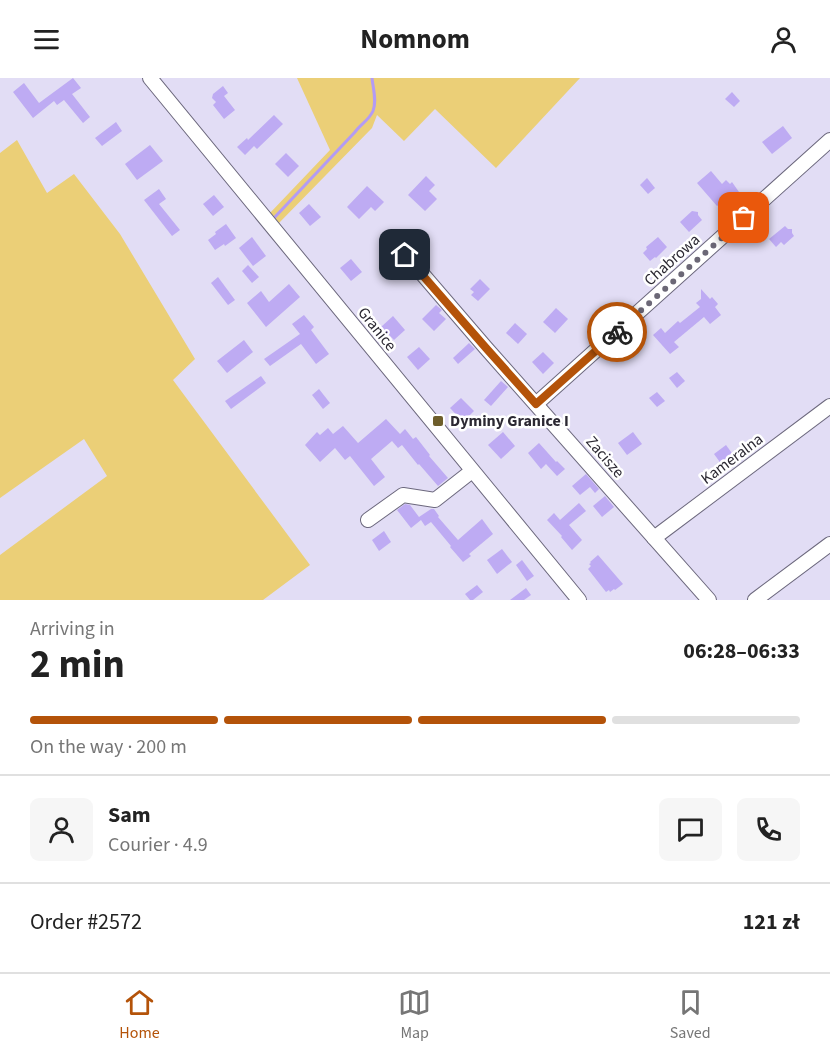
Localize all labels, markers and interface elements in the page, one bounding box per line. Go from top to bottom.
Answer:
text: Nomnom [360,20,470,59]
icon: menu [30,23,63,56]
icon: person [767,23,800,56]
pin [718,192,769,243]
icon: bag [727,201,760,234]
pin [379,229,430,280]
street label: Chabrowa [639,229,705,291]
icon: home [388,238,421,271]
street label: Granice [352,302,402,356]
courier [587,302,647,362]
icon: bike [601,316,634,349]
place label: Dyminy Granice I [450,410,569,432]
marker: Dyminy Granice I [431,414,445,428]
street label: Kameralna [696,428,768,490]
street label: Zacisze [581,431,629,483]
text: Arriving in [30,615,115,643]
text: 06:28–06:33 [683,635,800,667]
text: 2 min [30,637,125,693]
text: On the way · 200 m [30,733,187,761]
button: person [30,798,93,861]
button: chat [659,798,722,861]
button: phone [737,798,800,861]
text: Sam [108,799,151,831]
text: Courier · 4.9 [108,831,208,859]
text: Order #2572 [30,906,142,938]
text: 121 zł [743,906,800,938]
tab: Home [119,986,160,1044]
tab: Map [398,986,431,1044]
tab: Saved [670,986,711,1044]

